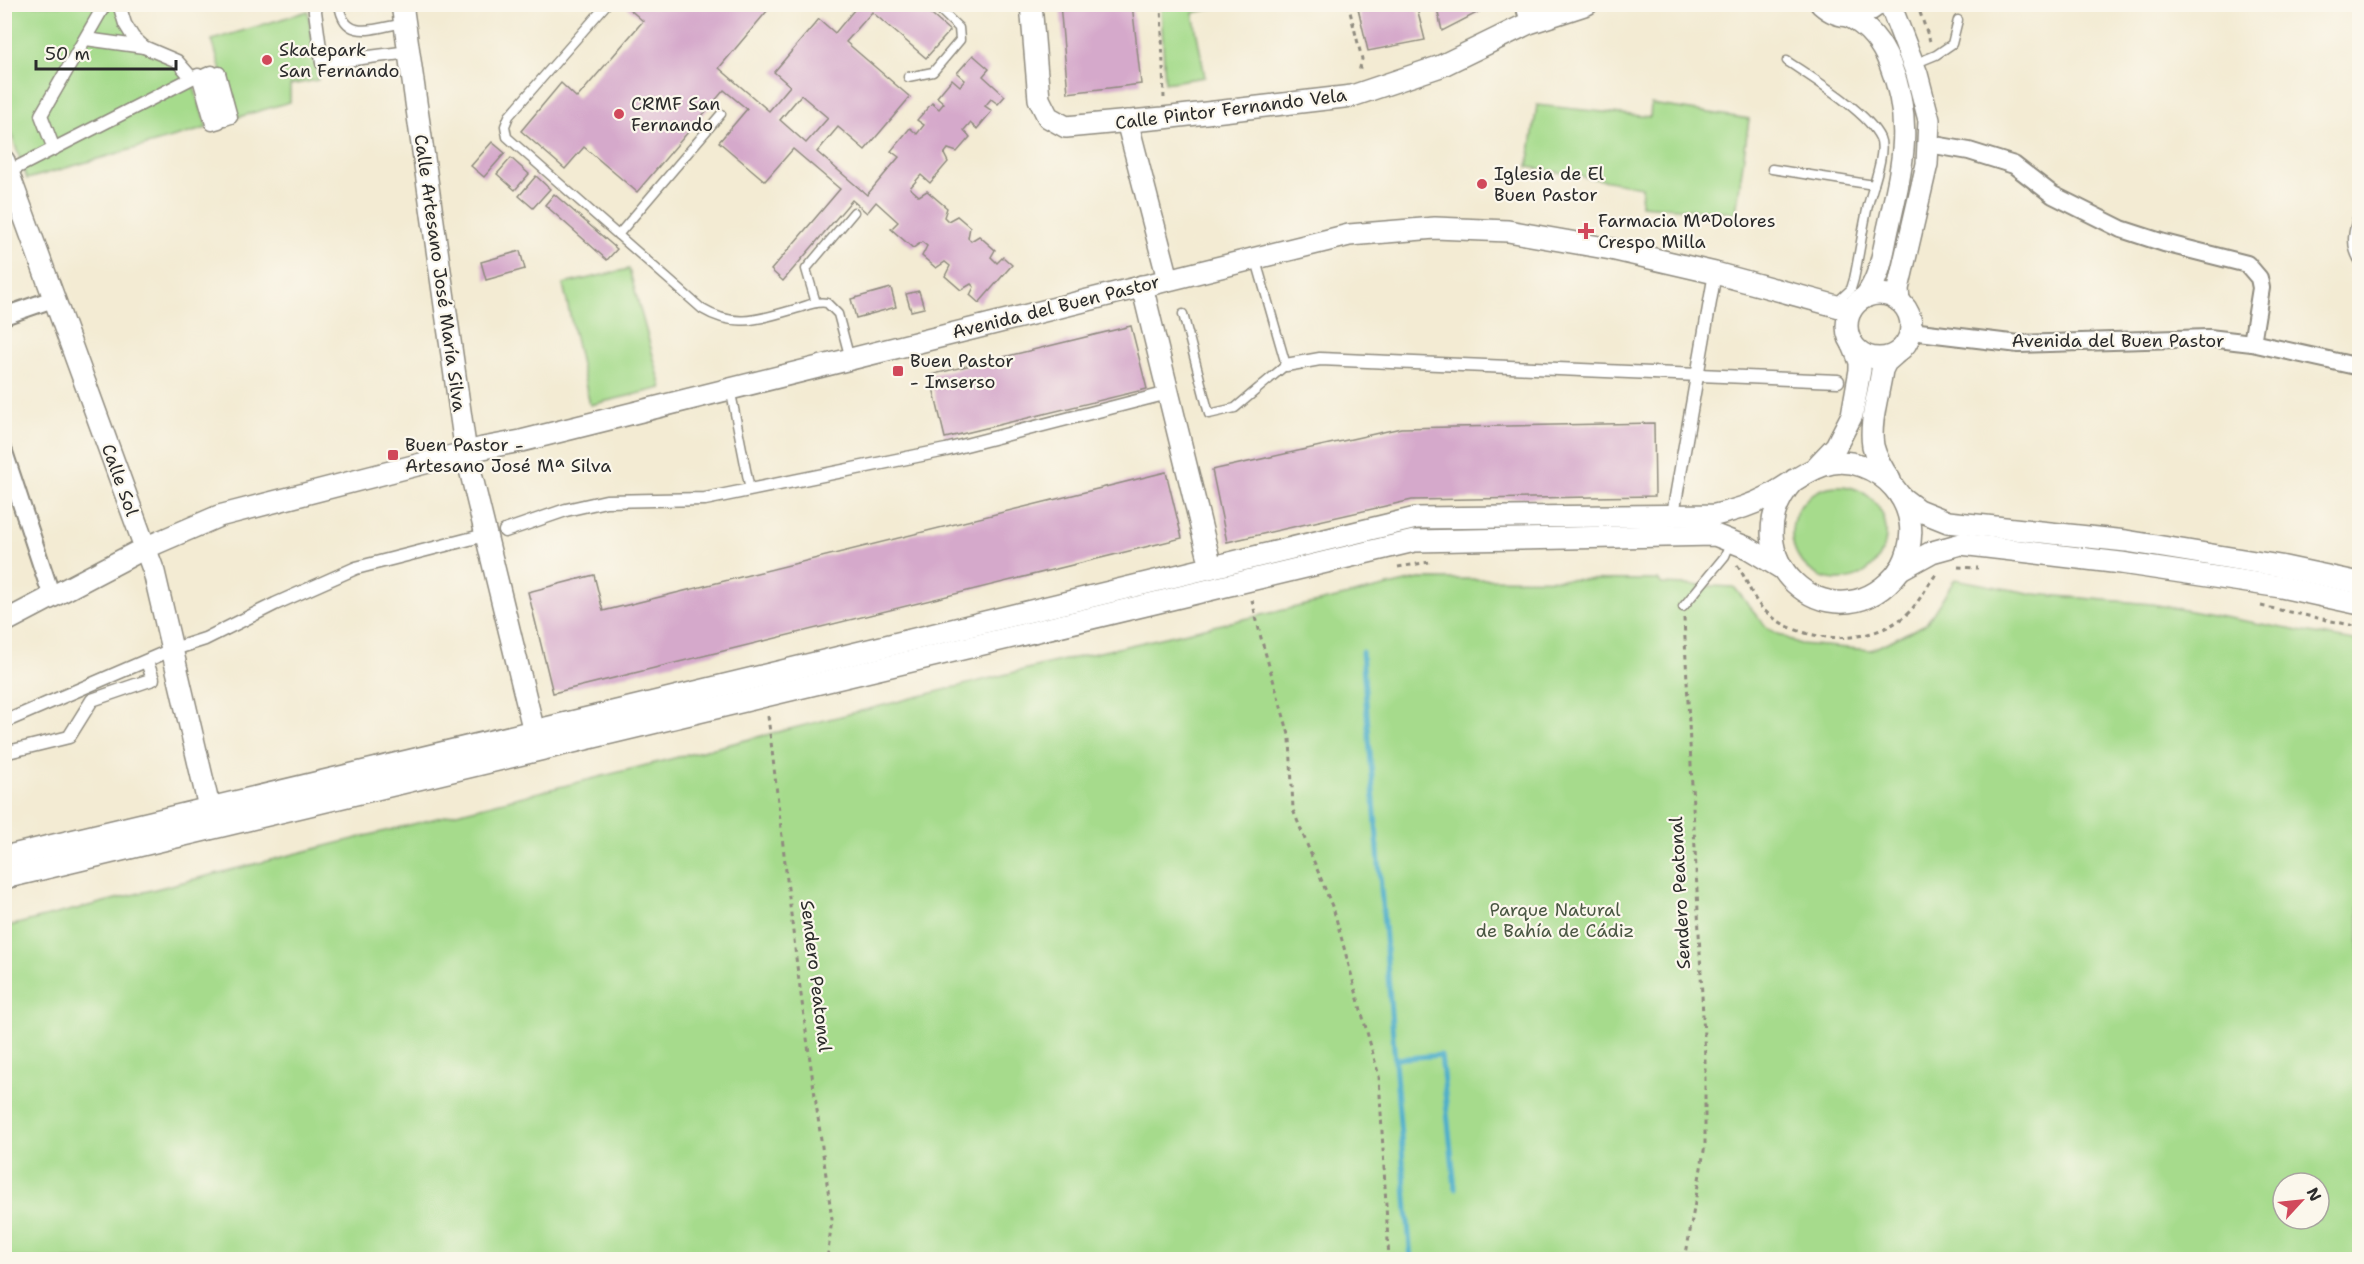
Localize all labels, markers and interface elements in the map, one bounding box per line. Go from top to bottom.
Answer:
scale bar [36,33,176,71]
place label: Skatepark San Fernando [279,38,399,83]
text: 50 m [45,42,90,66]
marker: Skatepark San Fernando [260,53,274,67]
street label: Calle Pintor Fernando Vela [1114,83,1348,135]
place label: CRMF San Fernando [631,92,720,137]
marker: CRMF San Fernando [612,107,626,121]
street label: Calle Artesano José María Silva [409,133,471,413]
place label: Iglesia de El Buen Pastor [1494,162,1605,207]
marker: Iglesia de El Buen Pastor [1475,177,1489,191]
place label: Farmacia MªDolores Crespo Milla [1598,209,1776,254]
marker: Farmacia MªDolores Crespo Milla [1579,224,1593,238]
street label: Avenida del Buen Pastor [950,270,1162,344]
street label: Avenida del Buen Pastor [2011,329,2225,353]
place label: Buen Pastor - Imserso [910,349,1014,394]
marker: Buen Pastor - Imserso [891,364,905,378]
place label: Buen Pastor - Artesano José Mª Silva [405,433,611,478]
street label: Calle Sol [96,441,144,520]
marker: Buen Pastor - Artesano José Mª Silva [386,448,400,462]
street label: Sendero Peatonal [1664,815,1696,970]
park label: Parque Natural de Bahía de Cádiz [1476,898,1634,943]
street label: Sendero Peatonal [795,899,837,1054]
north arrow [2271,1171,2331,1231]
text: N [2302,1184,2326,1205]

